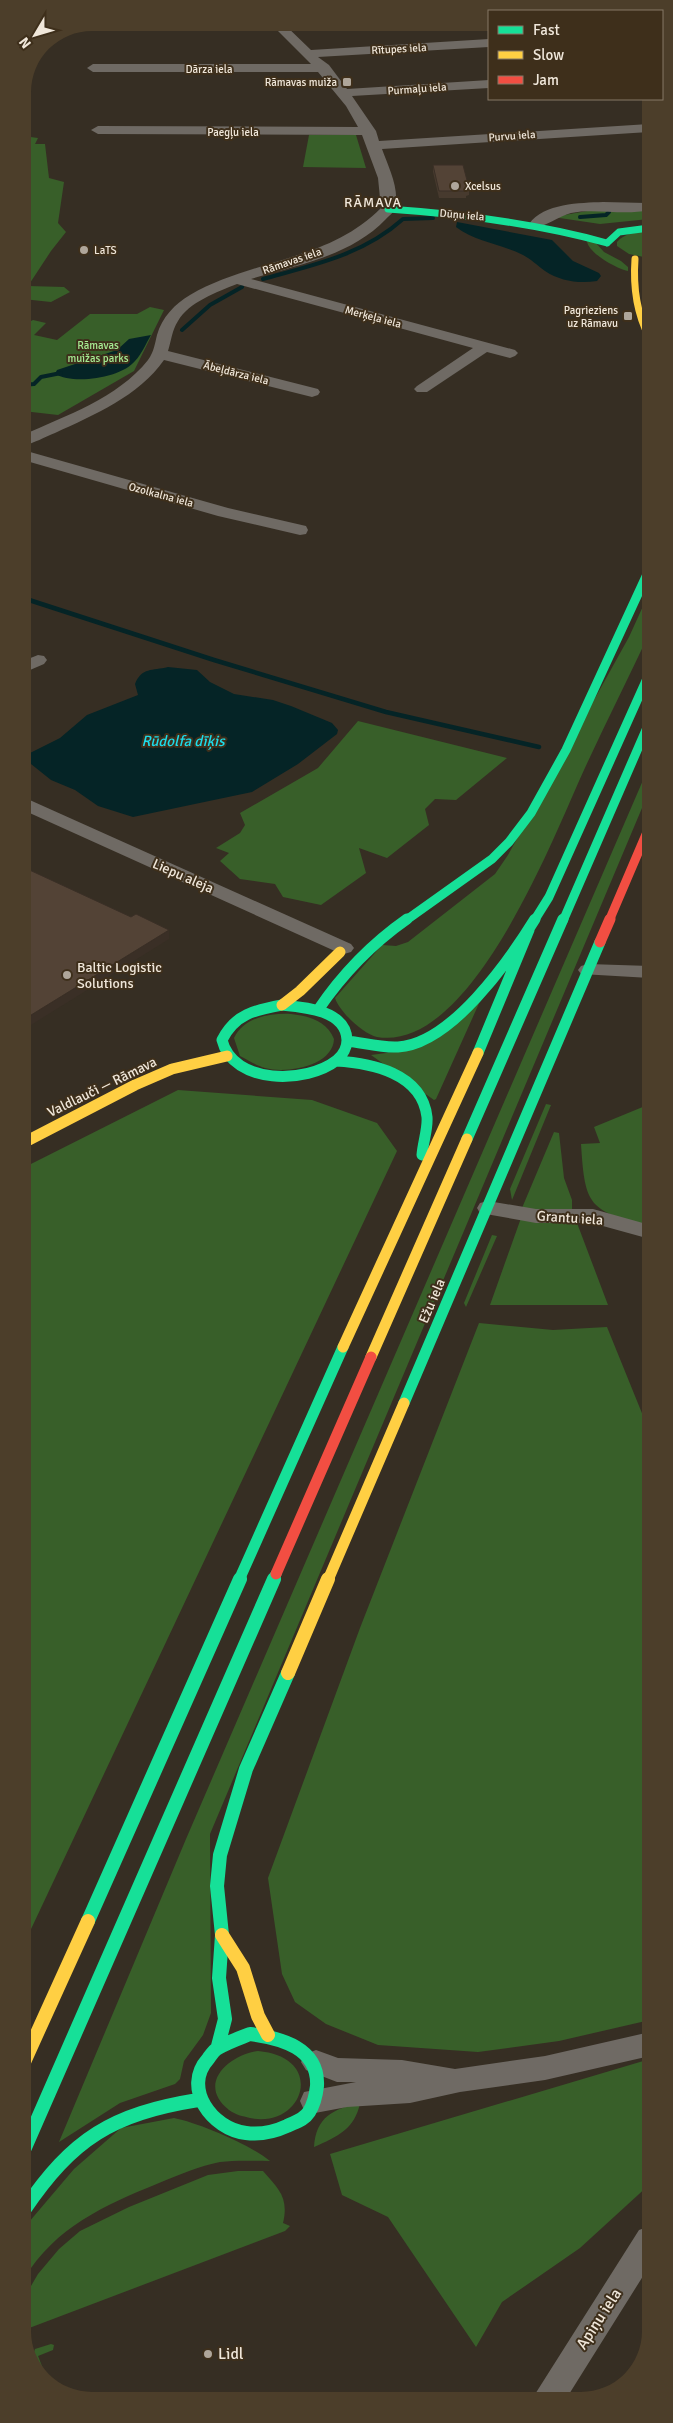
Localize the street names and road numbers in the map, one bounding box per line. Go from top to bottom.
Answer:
street label: Rītupes iela [371,41,427,57]
street label: Dārza iela [186,63,233,76]
street label: Purmaļu iela [387,80,447,98]
street label: Paegļu iela [207,126,259,139]
street label: Purvu iela [488,128,536,144]
street label: Dūņu iela [439,207,485,223]
street label: Rāmavas iela [261,245,324,277]
street label: Merķeļa iela [343,303,403,331]
street label: Ābeļdārza iela [202,359,270,388]
street label: Ozolkalna iela [127,480,195,510]
street label: Liepu aleja [150,855,216,897]
street label: Valdlauči — Rāmava [45,1053,159,1121]
street label: Grantu iela [536,1207,604,1229]
street label: Ežu iela [415,1276,449,1326]
street label: Apiņu iela [572,2285,626,2353]

